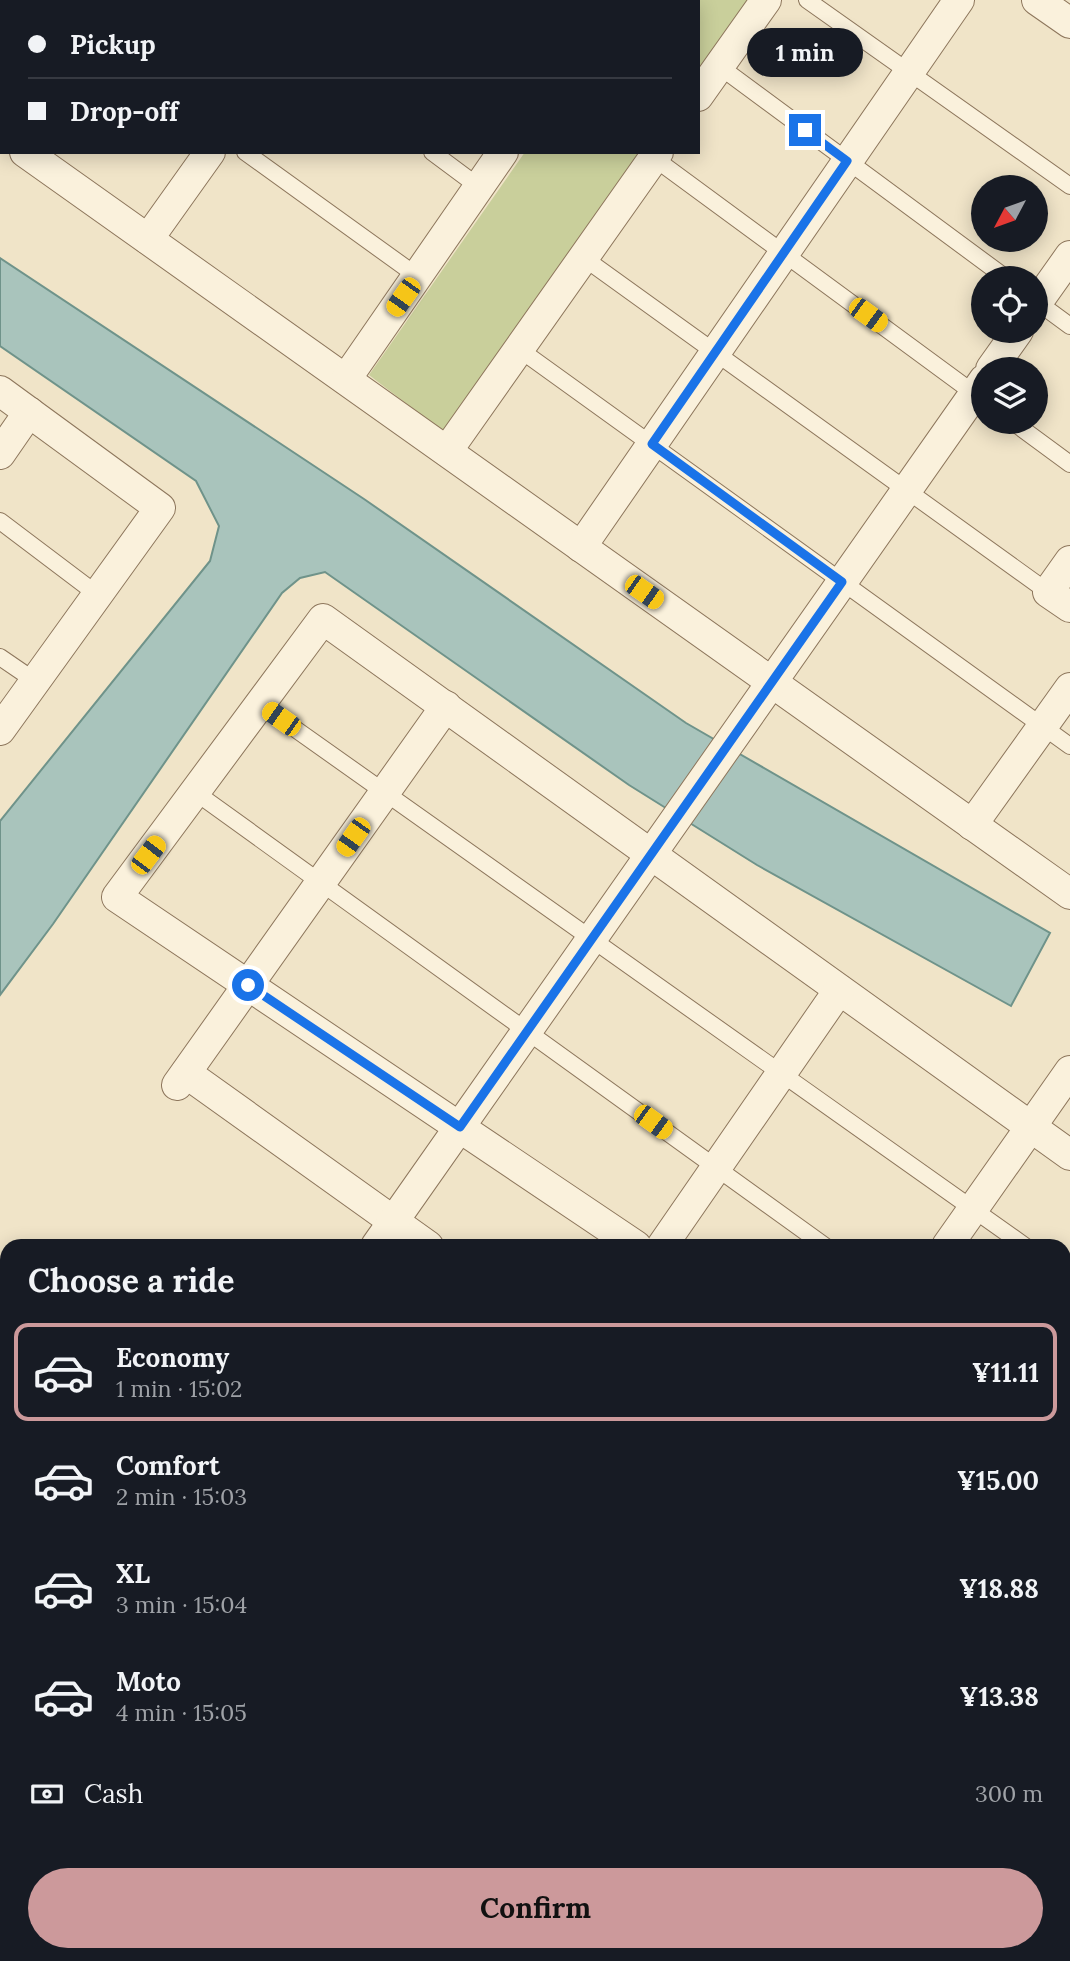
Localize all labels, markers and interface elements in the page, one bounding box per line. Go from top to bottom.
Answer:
text: Pickup [70,28,156,61]
callout: 1 min [747,29,863,78]
text: 1 min [776,38,834,67]
text: Drop-off [70,95,178,128]
route end [789,114,821,146]
north arrow [971,175,1048,252]
map controls [971,175,1048,434]
button: locate [971,266,1048,343]
car [383,274,424,320]
car [845,294,892,336]
button: layers [971,357,1048,434]
car [621,571,668,613]
car [258,698,305,740]
car [333,814,374,860]
car [127,832,170,878]
route start [232,969,264,1001]
car [630,1101,677,1143]
text: Choose a ride [28,1260,235,1301]
icon: car [32,1341,95,1404]
text: Economy [116,1341,229,1374]
text: ¥11.11 [972,1356,1039,1389]
text: 1 min · 15:02 [116,1374,242,1403]
icon: car [32,1449,95,1512]
text: Comfort [116,1449,220,1482]
text: ¥15.00 [957,1464,1039,1497]
text: 2 min · 15:03 [116,1482,247,1511]
icon: car [32,1557,95,1620]
text: XL [116,1557,150,1590]
text: ¥18.88 [959,1572,1039,1605]
text: 3 min · 15:04 [116,1590,247,1619]
icon: car [32,1665,95,1728]
text: Moto [116,1665,181,1698]
text: ¥13.38 [960,1680,1039,1713]
text: 4 min · 15:05 [116,1698,247,1727]
icon: cash [28,1775,66,1813]
text: Cash [84,1777,143,1810]
text: 300 m [975,1779,1043,1808]
button: Confirm [28,1868,1043,1948]

